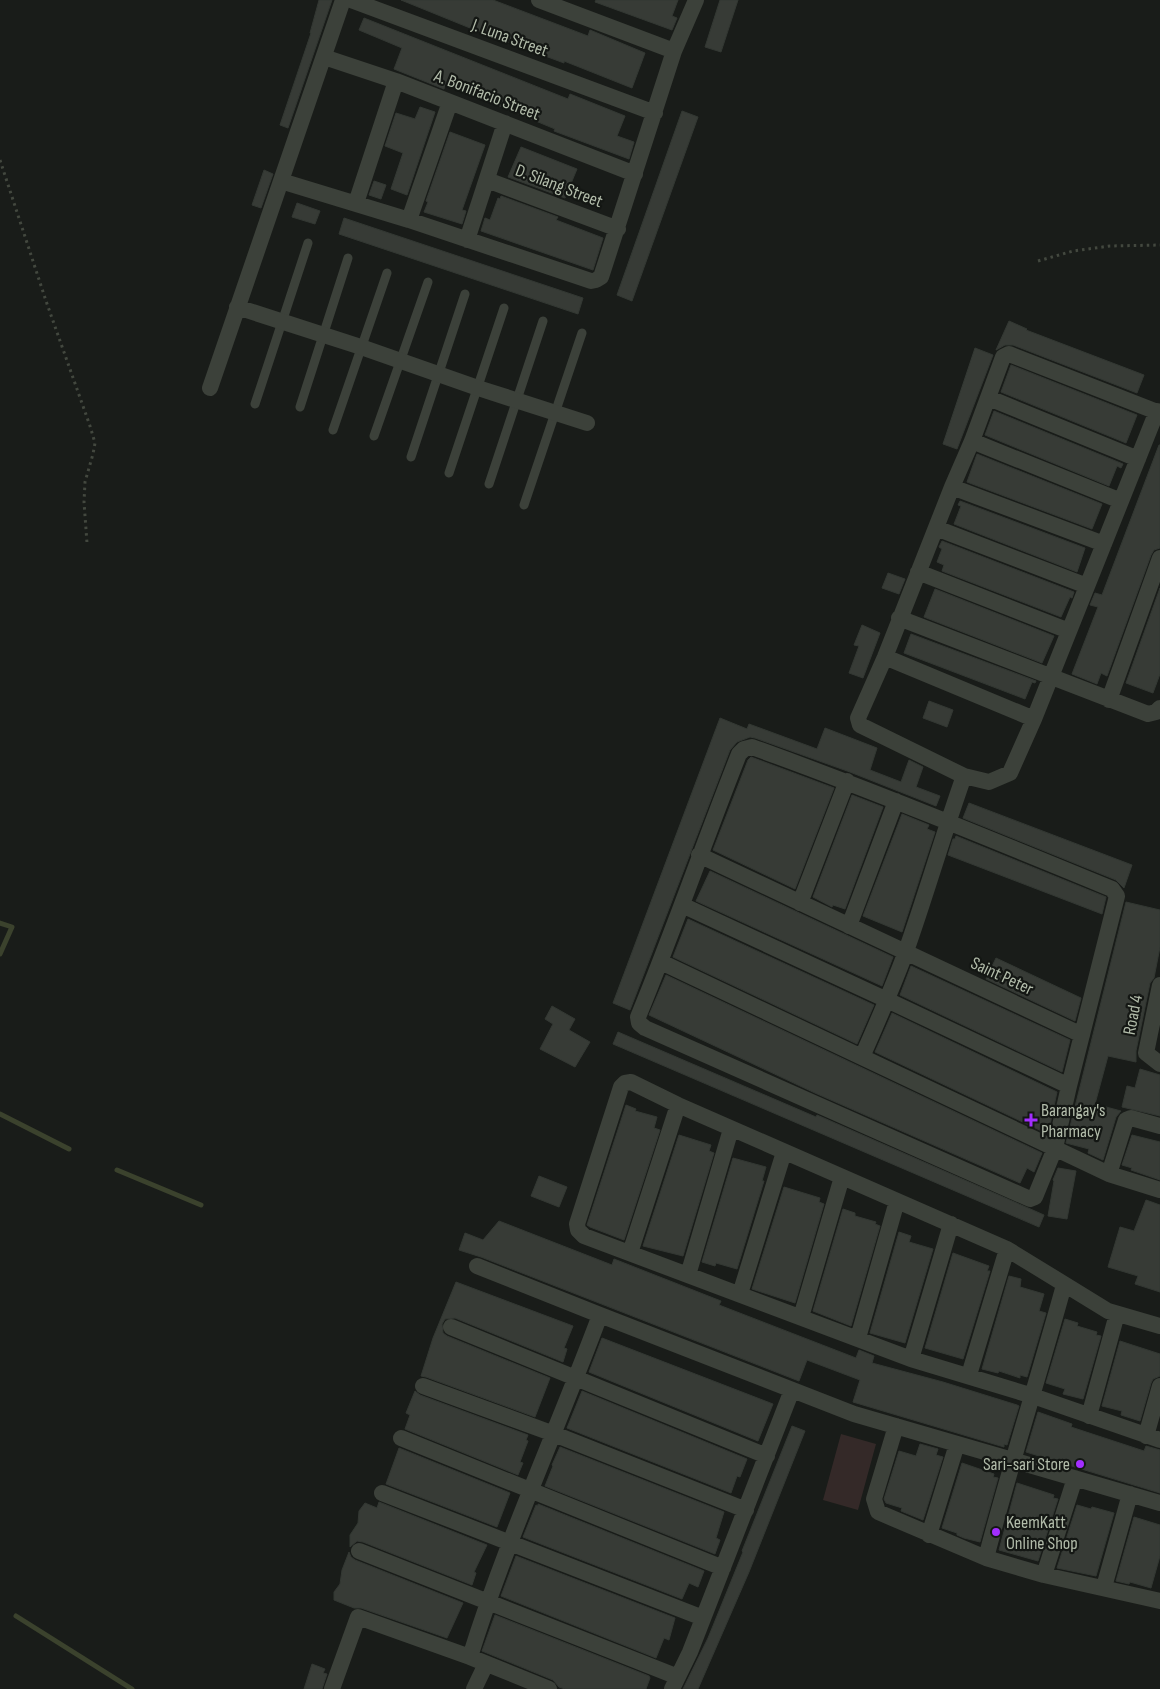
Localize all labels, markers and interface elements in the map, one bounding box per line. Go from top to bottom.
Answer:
street label: J. Luna Street [468,14,551,62]
street label: A. Bonifacio Street [430,65,543,125]
street label: D. Silang Street [512,160,606,212]
street label: Saint Peter [967,952,1037,1000]
street label: Road 4 [1119,993,1147,1037]
place label: Barangay's Pharmacy [1041,1100,1106,1142]
marker: Barangay's Pharmacy [1025,1114,1037,1126]
place label: Sari-sari Store [983,1454,1070,1475]
marker: Sari-sari Store [1074,1458,1086,1470]
place label: KeemKatt Online Shop [1006,1512,1078,1554]
marker: KeemKatt Online Shop [990,1526,1002,1538]

